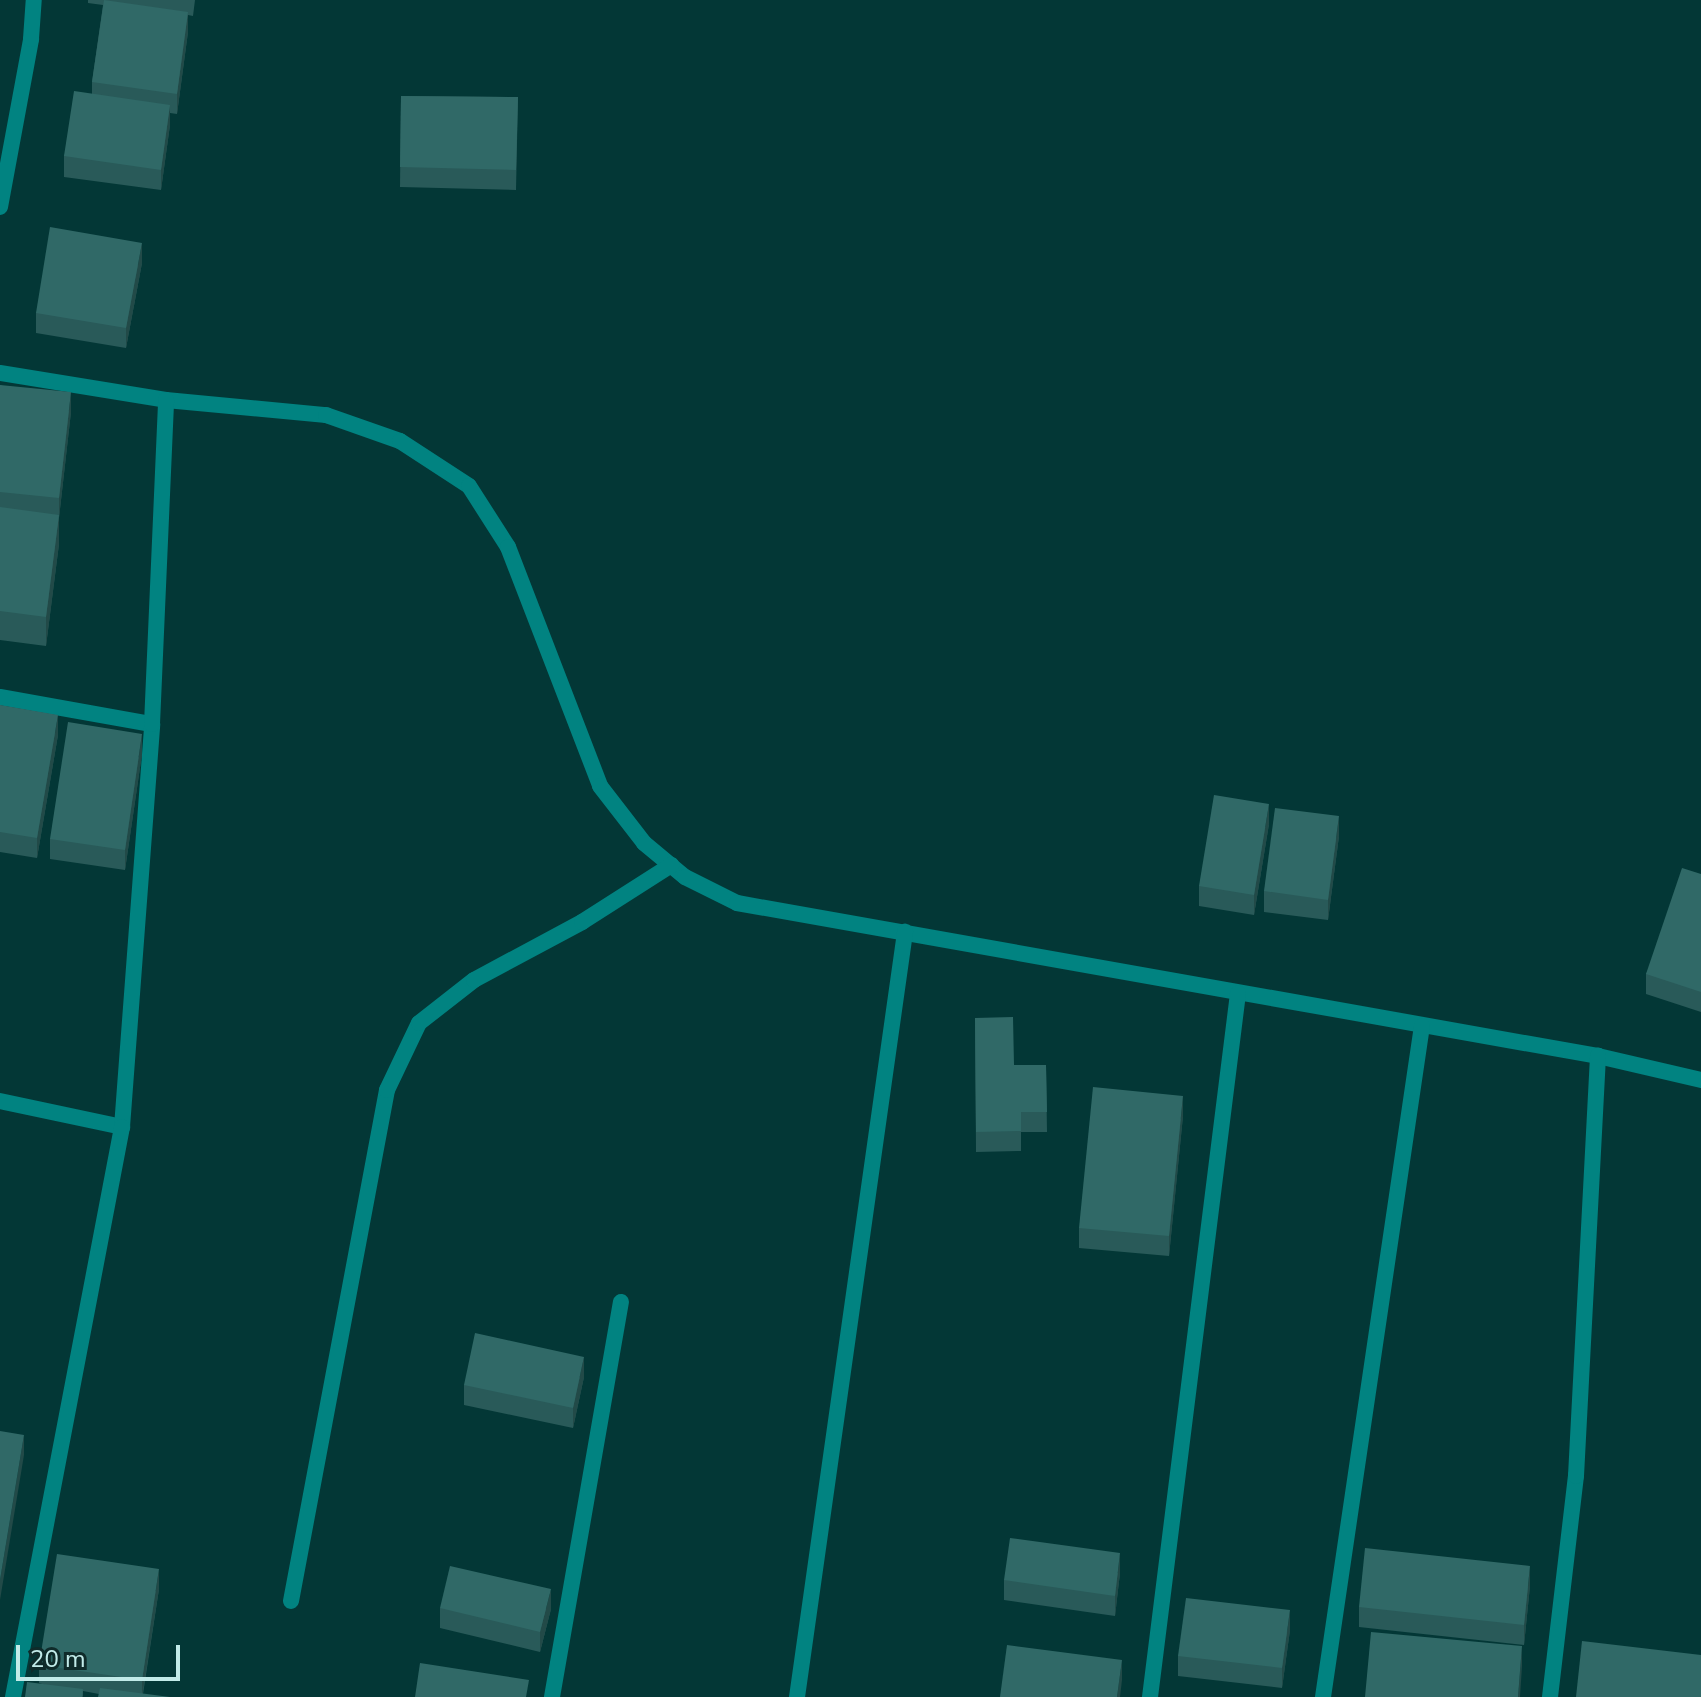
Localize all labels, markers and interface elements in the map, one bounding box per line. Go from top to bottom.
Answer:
scale bar [20,1629,184,1679]
text: 20 m [30,1643,86,1675]

